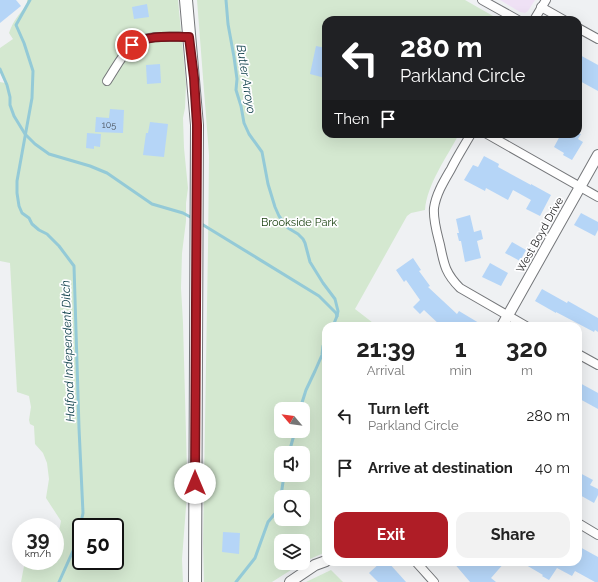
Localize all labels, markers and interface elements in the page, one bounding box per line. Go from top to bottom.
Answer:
pin [115,28,149,62]
text: 280 m [400,31,483,64]
icon: left [334,32,386,84]
icon: arrive [121,34,143,56]
water label: Butler Arroyo [234,44,258,115]
text: Parkland Circle [400,65,525,86]
icon: arrive [377,108,399,130]
text: Then [334,110,369,128]
house number: 105 [102,120,116,130]
street label: West Boyd Drive [514,194,566,275]
park label: Brookside Park [261,216,337,229]
water label: Halford Independent Ditch [59,280,77,422]
text: 21:39 [356,334,415,363]
text: 1 [455,334,467,363]
text: 320 [506,334,548,363]
text: Arrival [367,363,405,378]
text: min [449,363,472,378]
text: m [521,363,533,378]
text: Turn left [368,400,429,418]
north arrow [274,402,310,438]
map controls [274,402,310,570]
icon: left [334,405,356,427]
text: 280 m [526,407,570,425]
text: Parkland Circle [368,418,459,433]
button: sound [274,446,310,482]
icon: arrive [334,457,356,479]
text: Arrive at destination [368,459,513,477]
text: 40 m [535,459,570,477]
position arrow [174,462,216,504]
button: search [274,490,310,526]
button: Exit [334,512,448,558]
button: Share [456,512,570,558]
speed limit sign: 50 [72,518,124,570]
text: 39 [27,527,49,551]
button: layers [274,534,310,570]
text: km/h [25,548,51,559]

